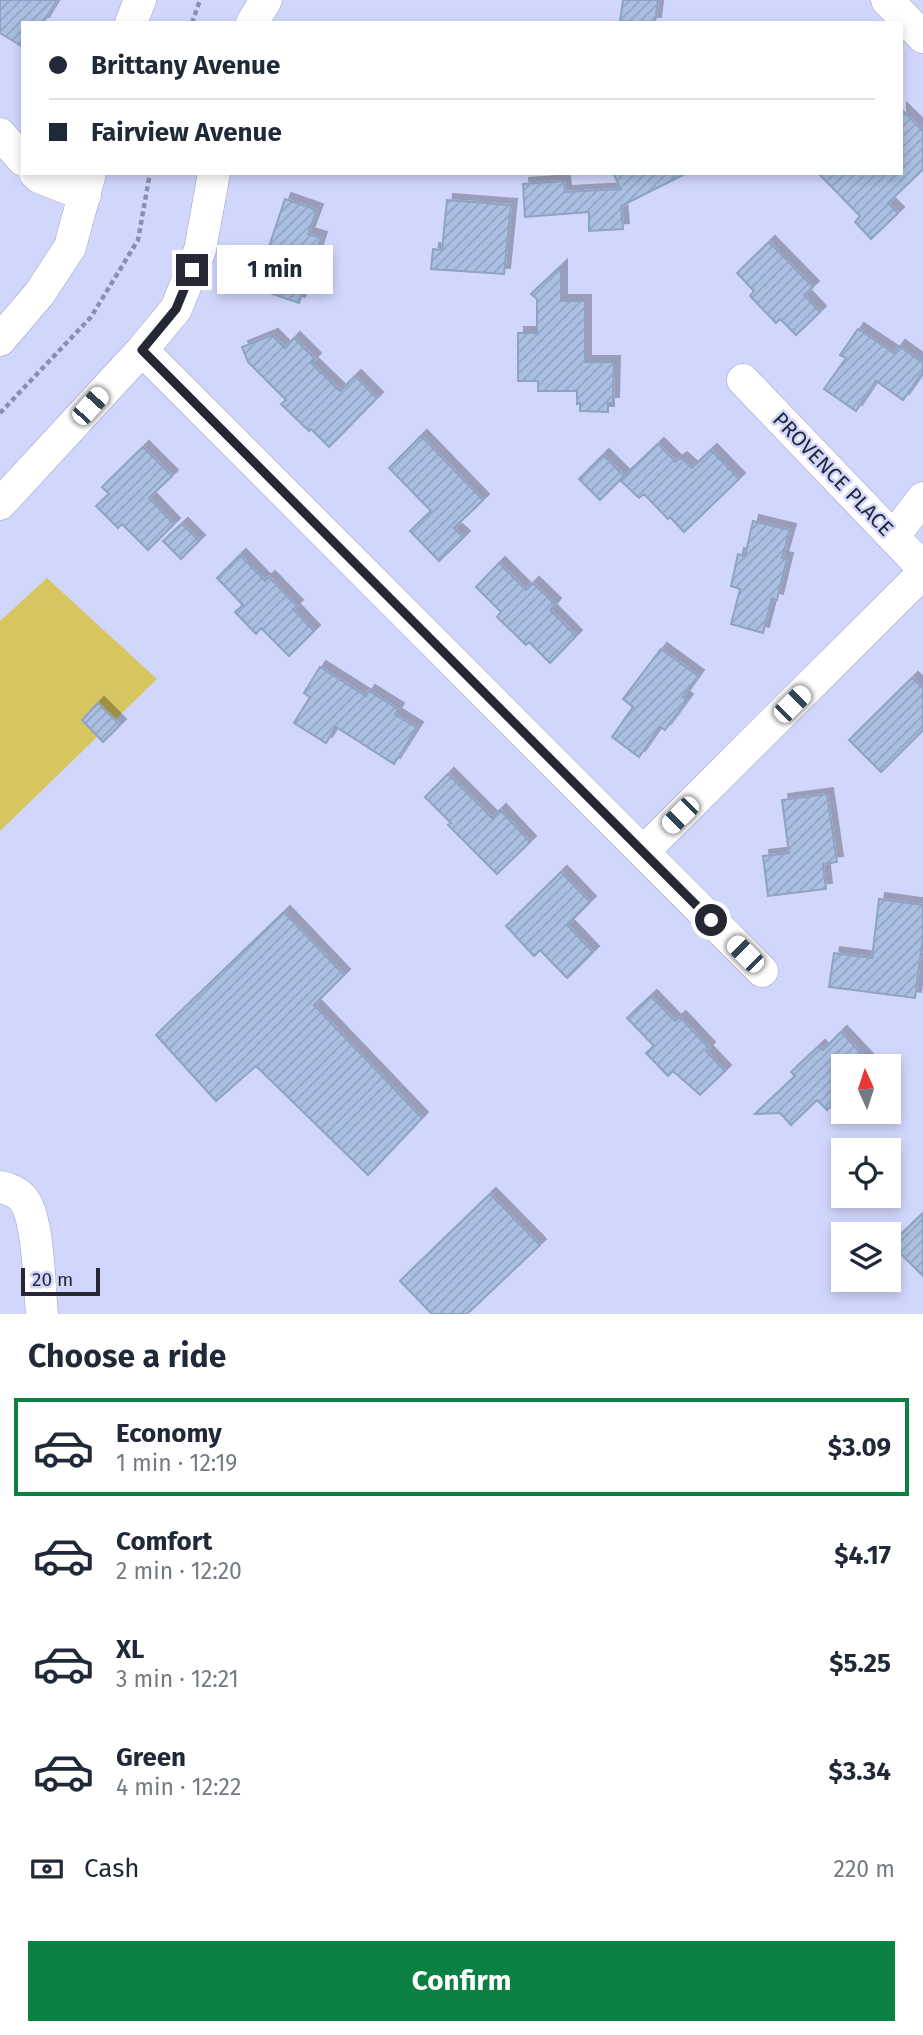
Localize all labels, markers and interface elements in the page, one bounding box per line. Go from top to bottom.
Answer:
text: Brittany Avenue [91,50,280,81]
text: Fairview Avenue [91,117,282,148]
callout: 1 min [216,246,332,294]
route end [176,254,208,286]
text: 1 min [247,255,303,283]
car [69,383,112,429]
street label: PROVENCE PLACE [767,407,899,541]
car [770,682,815,726]
car [658,793,703,837]
route start [695,904,727,936]
car [723,932,768,976]
north arrow [831,1054,901,1124]
map controls [831,1054,901,1292]
button: locate [831,1138,901,1208]
button: layers [831,1222,901,1292]
scale bar [21,1265,100,1297]
text: 20 m [32,1268,73,1291]
text: Choose a ride [28,1337,226,1375]
icon: car [32,1416,95,1479]
text: Economy [116,1418,222,1449]
text: $3.09 [828,1432,891,1463]
text: 1 min · 12:19 [116,1449,237,1477]
icon: car [32,1524,95,1587]
text: Comfort [116,1526,212,1557]
text: $4.17 [834,1540,891,1571]
text: 2 min · 12:20 [116,1557,242,1585]
icon: car [32,1632,95,1695]
text: XL [116,1634,144,1665]
text: $5.25 [829,1648,891,1679]
text: 3 min · 12:21 [116,1665,239,1693]
icon: car [32,1740,95,1803]
text: Green [116,1742,186,1773]
text: $3.34 [828,1756,891,1787]
text: 4 min · 12:22 [116,1773,241,1801]
icon: cash [28,1850,66,1888]
text: Cash [84,1853,140,1884]
text: 220 m [834,1855,895,1883]
button: Confirm [28,1941,895,2021]

